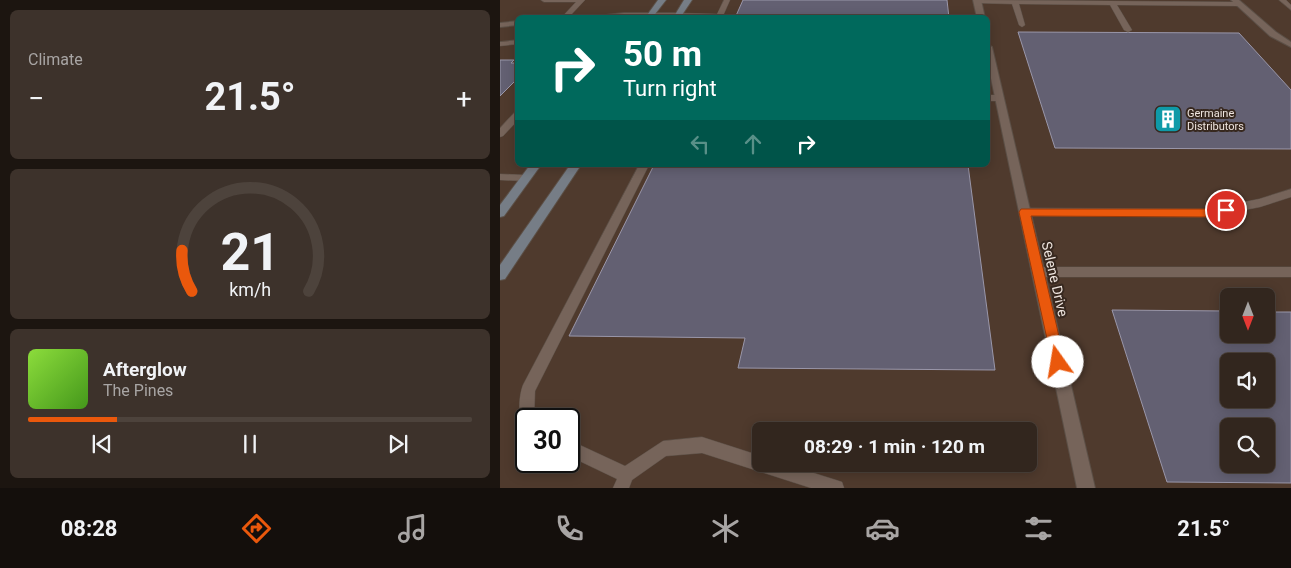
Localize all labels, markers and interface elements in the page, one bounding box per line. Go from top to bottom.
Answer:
text: 50 m [623,34,702,75]
icon: right [540,35,605,100]
text: Climate [28,50,83,69]
text: 21.5° [204,75,296,119]
text: Turn right [623,76,717,101]
text: − [28,82,44,115]
text: + [456,82,472,115]
building icon: Germaine Distributors [1153,104,1183,134]
place label: Germaine Distributors [1187,107,1244,133]
icon: left [686,130,714,158]
icon: ahead [739,130,767,158]
icon: right [792,130,820,158]
pin [1205,189,1247,231]
icon: arrive [1212,196,1240,224]
text: 21 [220,222,280,283]
street label: Selene Drive [1039,240,1071,318]
text: km/h [229,279,271,300]
north arrow [1220,288,1275,342]
map controls [1220,288,1275,473]
position arrow [1031,335,1083,387]
button: sound [1220,353,1275,408]
text: Afterglow [103,358,187,381]
text: The Pines [103,381,173,400]
speed limit sign: 30 [515,408,580,473]
button: search [1220,418,1275,473]
icon: previous [88,430,116,458]
icon: pause [236,430,264,458]
icon: next [384,430,412,458]
text: 08:29 · 1 min · 120 m [804,435,985,458]
icon: directions [239,511,274,546]
icon: music [395,511,430,546]
icon: phone [552,511,587,546]
icon: climate [708,511,743,546]
icon: car [865,511,900,546]
icon: filters [1021,511,1056,546]
text: 08:28 [61,516,117,541]
text: 21.5° [1177,516,1230,541]

